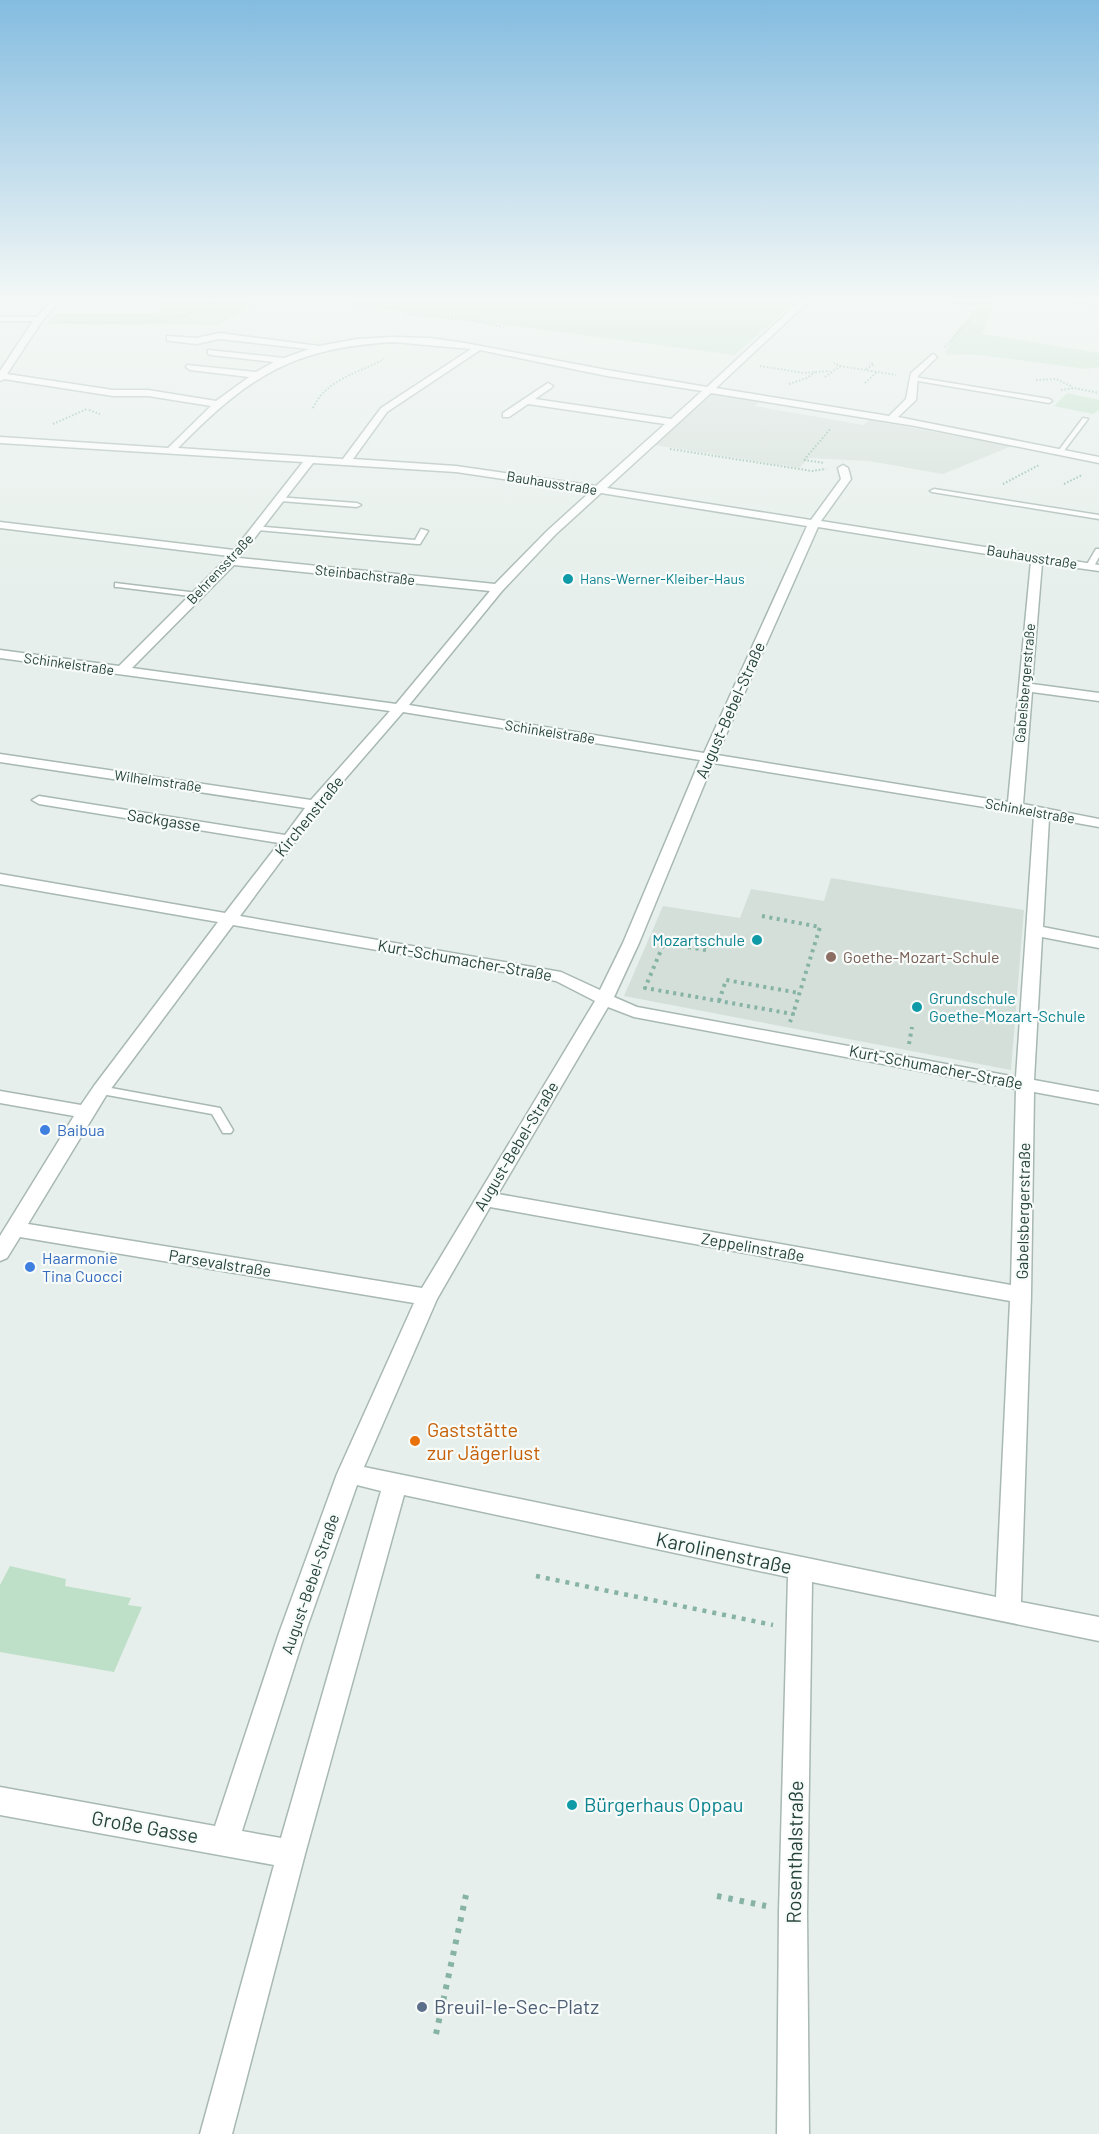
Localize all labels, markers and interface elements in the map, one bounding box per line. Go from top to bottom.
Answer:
street label: Bauhausstraße [506,467,599,498]
street label: Behrensstraße [183,530,256,607]
street label: Bauhausstraße [986,541,1079,572]
street label: Steinbachstraße [314,561,416,588]
place label: Hans-Werner-Kleiber-Haus [580,570,745,587]
marker: Hans-Werner-Kleiber-Haus [561,572,575,586]
street label: Gabelsbergerstraße [1011,623,1038,743]
street label: August-Bebel-Straße [691,639,768,781]
street label: Schinkelstraße [23,649,115,678]
street label: Schinkelstraße [504,716,596,747]
street label: Wilhelmstraße [113,766,203,795]
street label: Kirchenstraße [270,771,347,860]
street label: Schinkelstraße [984,794,1076,827]
street label: Sackgasse [126,804,202,835]
place label: Mozartschule [652,930,745,949]
marker: Mozartschule [750,933,764,947]
street label: Kurt-Schumacher-Straße [377,935,554,984]
place label: Goethe-Mozart-Schule [843,947,1000,966]
marker: Goethe-Mozart-Schule [824,950,838,964]
place label: Grundschule Goethe-Mozart-Schule [929,988,1086,1025]
marker: Grundschule Goethe-Mozart-Schule [910,1000,924,1014]
street label: Kurt-Schumacher-Straße [848,1040,1025,1093]
street label: August-Bebel-Straße [470,1078,562,1214]
place label: Baibua [57,1120,105,1139]
marker: Baibua [38,1123,52,1137]
street label: Gabelsbergerstraße [1012,1142,1033,1280]
street label: Zeppelinstraße [700,1228,806,1265]
street label: Parsevalstraße [167,1245,273,1280]
place label: Haarmonie Tina Cuocci [42,1248,123,1285]
marker: Haarmonie Tina Cuocci [23,1260,37,1274]
place label: Gaststätte zur Jägerlust [427,1417,540,1464]
marker: Gaststätte zur Jägerlust [408,1434,422,1448]
street label: August-Bebel-Straße [277,1511,342,1657]
street label: Karolinenstraße [654,1526,794,1578]
street label: Rosenthalstraße [781,1780,807,1924]
place label: Bürgerhaus Oppau [584,1792,744,1816]
marker: Bürgerhaus Oppau [565,1798,579,1812]
street label: Große Gasse [90,1805,200,1847]
place label: Breuil-le-Sec-Platz [434,1994,599,2018]
marker: Breuil-le-Sec-Platz [415,2000,429,2014]

